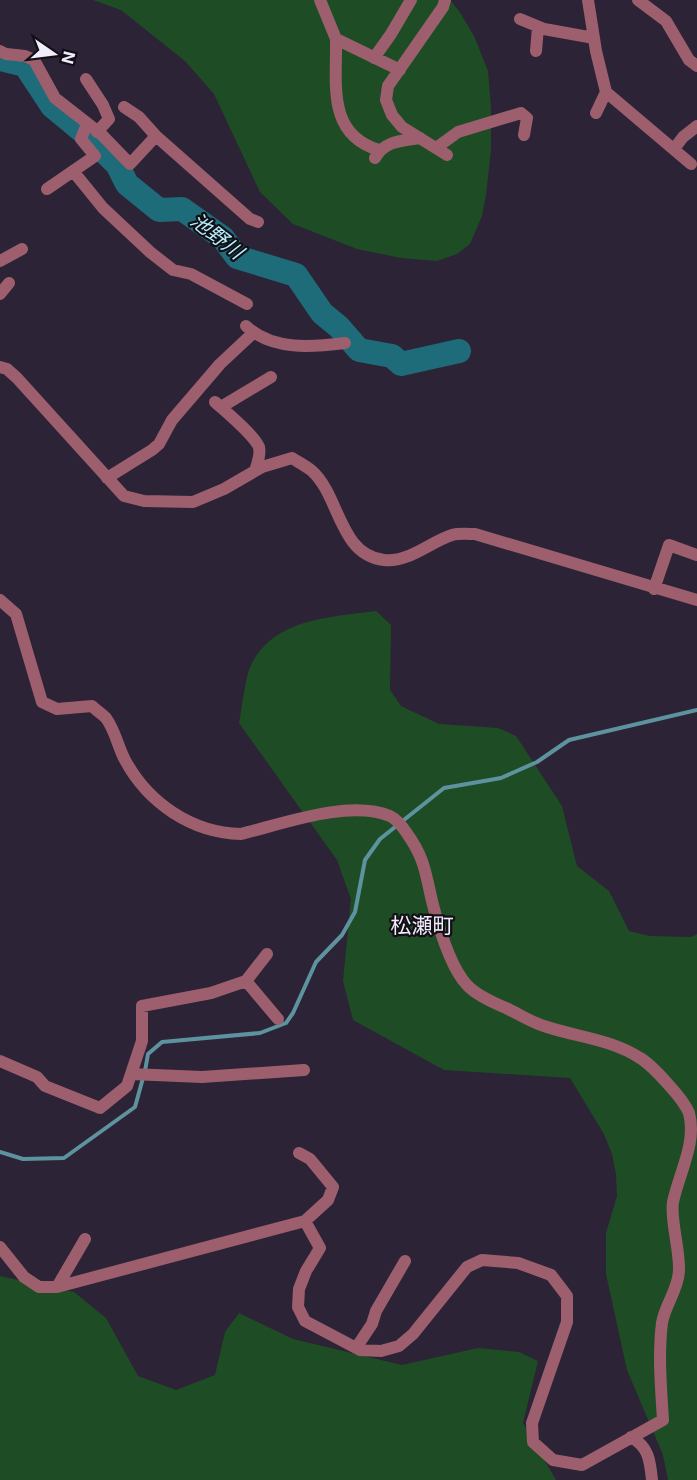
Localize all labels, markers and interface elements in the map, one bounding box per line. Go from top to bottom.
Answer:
north arrow [24,24,84,84]
text: N [57,49,80,66]
water label: 池野川 [186,208,250,265]
district label: 松瀬町 [391,913,454,938]

